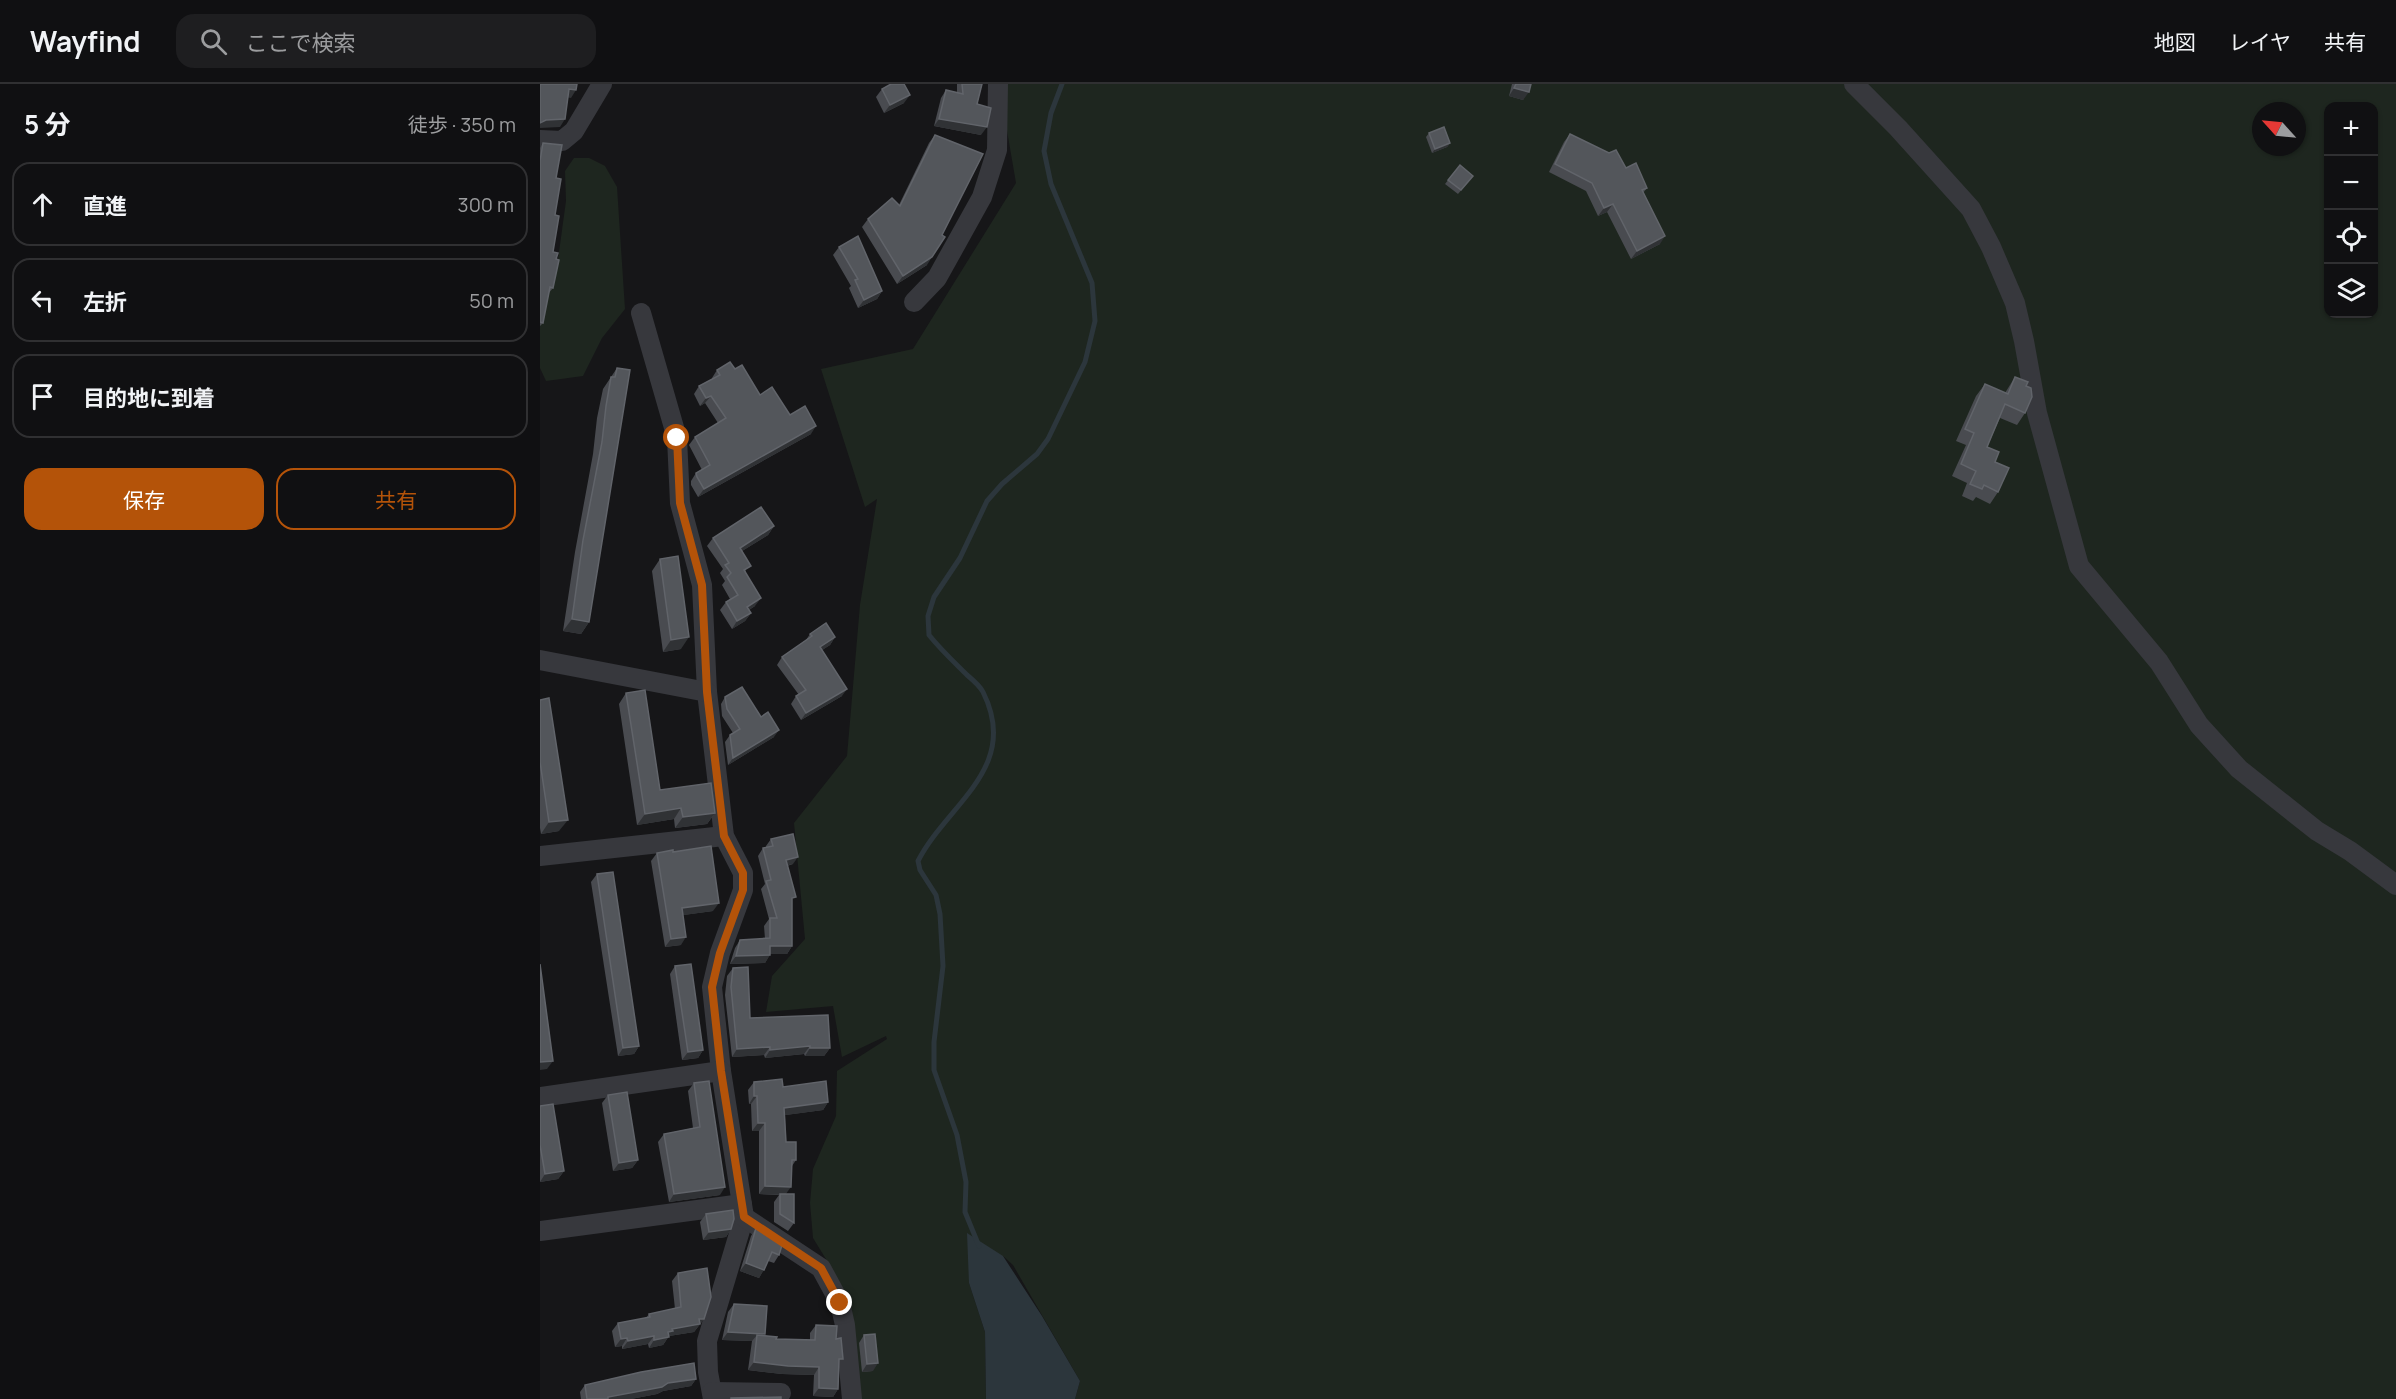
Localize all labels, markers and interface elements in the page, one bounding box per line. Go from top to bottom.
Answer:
search box [176,14,596,68]
text: Wayfind [30,22,140,60]
icon: search [197,25,230,58]
text: ここで検索 [245,28,355,58]
text: 地図 [2154,28,2196,56]
text: レイヤ [2229,28,2291,56]
text: 共有 [2324,28,2366,56]
north arrow [2252,102,2306,156]
map controls [2324,102,2378,318]
button: + [2324,102,2378,156]
text: 5 分 [24,106,70,142]
text: 徒歩 · 350 m [408,111,516,138]
button: − [2324,156,2378,210]
icon: ahead [26,188,59,221]
text: 直進 [83,191,127,221]
text: 300 m [458,191,514,218]
button: locate [2324,210,2378,264]
button: layers [2324,264,2378,318]
icon: left [26,284,59,317]
text: 左折 [83,287,127,317]
text: 50 m [469,287,514,314]
icon: arrive [26,380,59,413]
text: 目的地に到着 [83,383,215,413]
route start [663,424,689,450]
button: 保存 [24,468,264,530]
button: 共有 [276,468,516,530]
route end [826,1289,852,1315]

